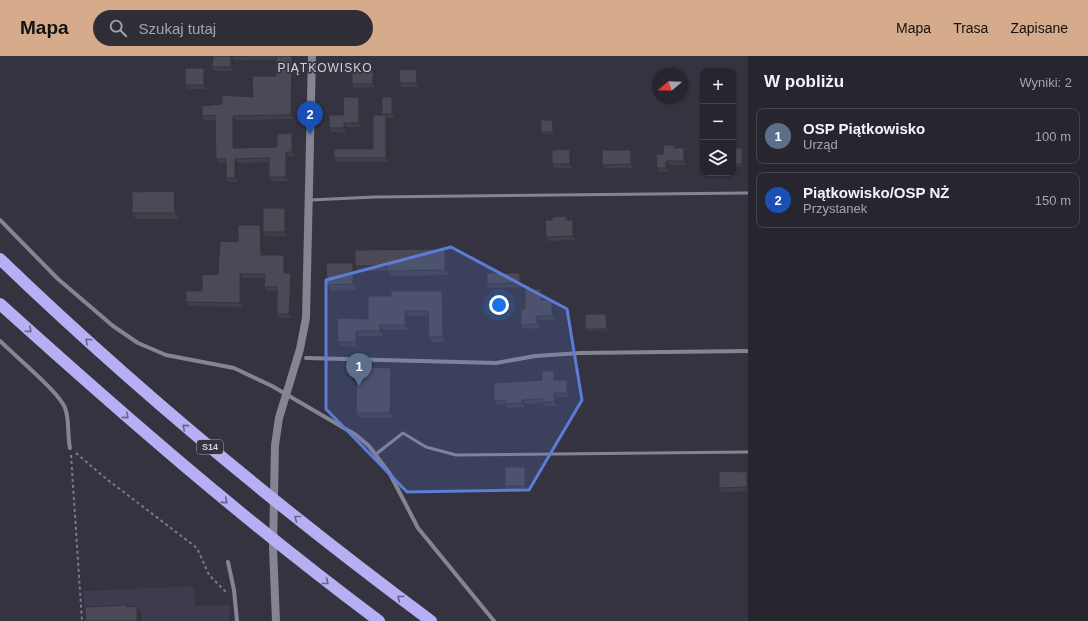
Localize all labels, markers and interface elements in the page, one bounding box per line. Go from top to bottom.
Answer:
search box [93,10,373,46]
text: Mapa [20,17,69,38]
icon: search [107,17,129,39]
text: Szukaj tutaj [139,20,216,37]
text: Mapa [896,20,931,36]
text: Trasa [953,20,988,36]
text: Zapisane [1010,20,1068,36]
district label: PIĄTKOWISKO [277,61,373,75]
north arrow [652,68,688,104]
map controls [700,68,736,176]
button: + [700,68,736,104]
text: W pobliżu [764,72,844,91]
text: Wyniki: 2 [1019,75,1072,90]
pin: 2 [297,101,323,134]
button: − [700,104,736,140]
text: OSP Piątkowisko [803,120,925,137]
text: 1 [774,129,782,144]
text: 100 m [1035,129,1071,144]
text: Urząd [803,137,838,152]
button: layers [700,140,736,176]
text: Piątkowisko/OSP NŻ [803,184,949,201]
text: 2 [774,193,782,208]
text: 150 m [1035,193,1071,208]
text: Przystanek [803,201,867,216]
your location [489,295,509,315]
one-way arrow [24,325,32,332]
one-way arrow [85,338,93,345]
pin: 1 [346,353,372,386]
one-way arrow [121,412,129,419]
one-way arrow [183,424,190,431]
road number: S14 [197,440,223,454]
one-way arrow [220,496,227,503]
one-way arrow [294,516,301,523]
one-way arrow [322,577,329,584]
one-way arrow [397,595,404,602]

